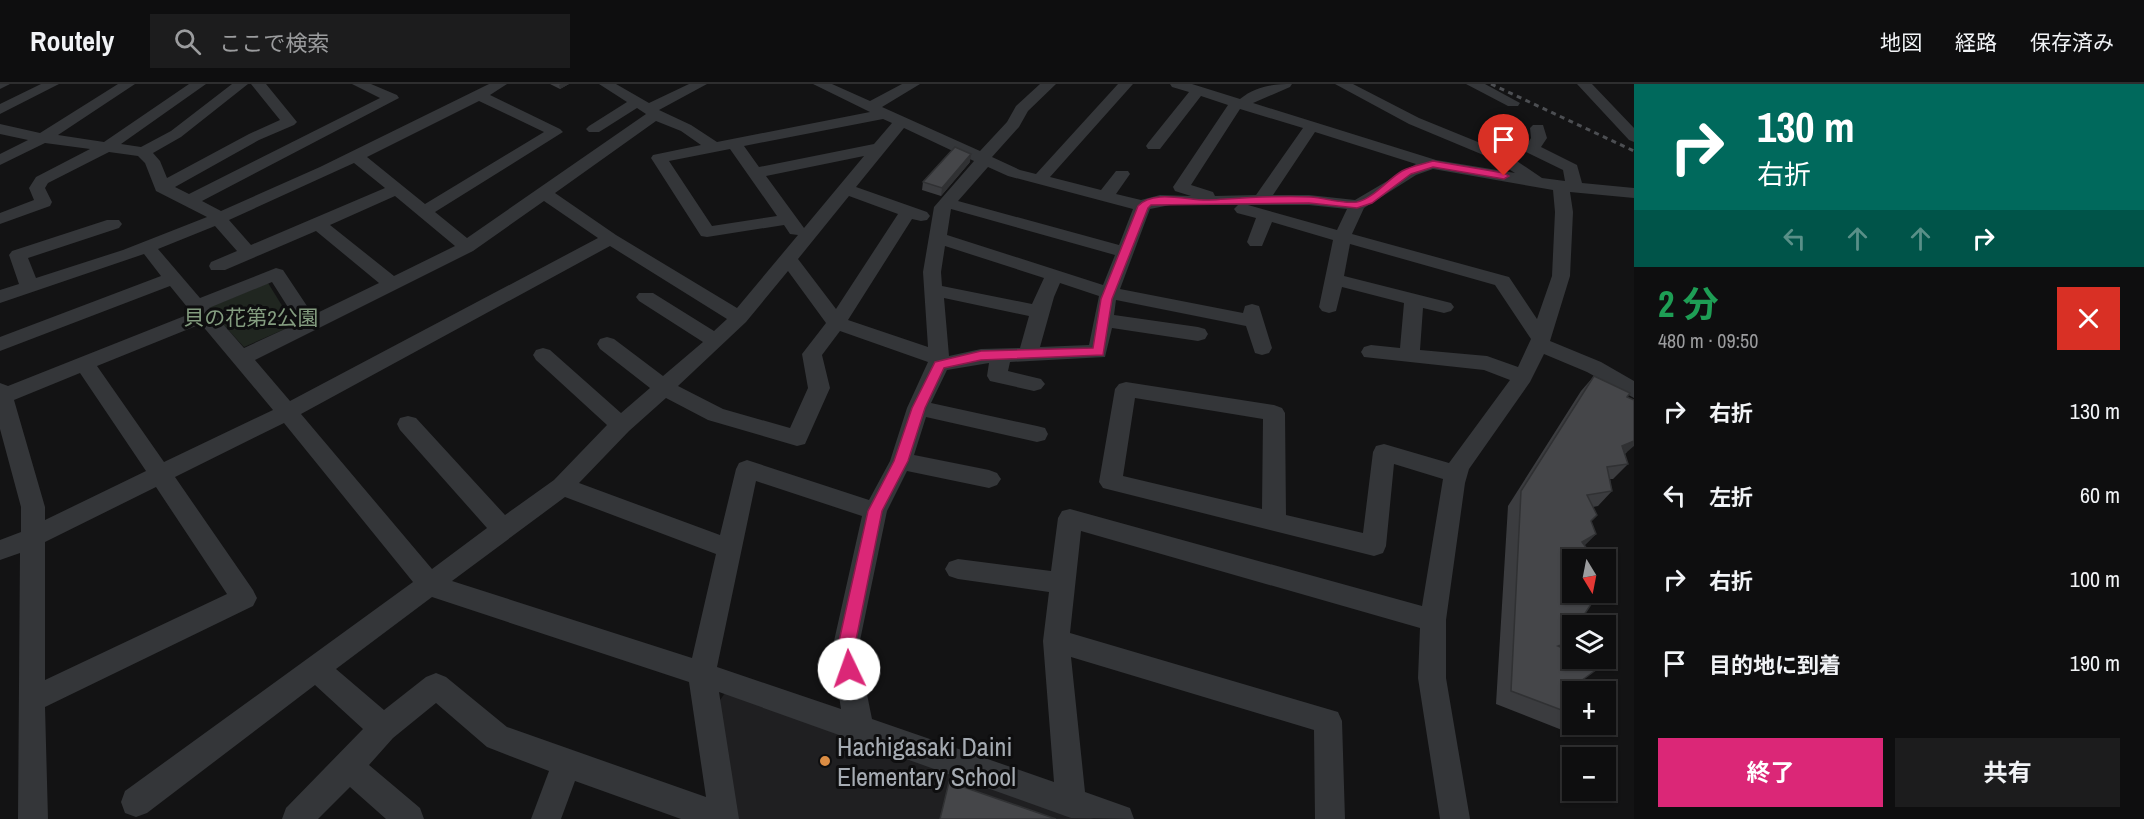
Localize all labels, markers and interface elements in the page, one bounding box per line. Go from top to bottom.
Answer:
search box [150,14,570,68]
text: Routely [30,22,114,60]
icon: search [171,25,204,58]
text: ここで検索 [219,28,329,58]
text: 地図 [1880,28,1922,57]
text: 経路 [1955,28,1997,57]
text: 保存済み [2030,28,2114,57]
text: 130 m [1757,99,1855,155]
icon: right [1658,108,1736,186]
pin [1478,114,1529,176]
icon: arrive [1487,123,1520,156]
text: 右折 [1757,156,1811,192]
icon: left [1778,222,1811,255]
icon: ahead [1841,222,1874,255]
icon: ahead [1904,222,1937,255]
icon: right [1967,222,2000,255]
text: 2 分 [1658,280,1719,328]
button: close [2057,287,2120,350]
park label: 貝の花第2公園 [183,303,319,332]
text: 480 m · 09:50 [1658,327,1758,354]
icon: right [1658,395,1691,428]
text: 130 m [2070,396,2120,426]
text: 右折 [1709,398,1753,428]
icon: left [1658,479,1691,512]
text: 60 m [2080,480,2120,510]
text: 左折 [1709,482,1753,512]
north arrow [1562,549,1616,603]
map controls [1562,549,1616,801]
icon: right [1658,563,1691,596]
text: 100 m [2070,564,2120,594]
text: 右折 [1709,566,1753,596]
button: layers [1562,615,1616,669]
position arrow [817,637,881,701]
icon: arrive [1658,647,1691,680]
text: 190 m [2070,648,2120,678]
text: 目的地に到着 [1709,650,1841,680]
button: + [1562,681,1616,735]
place label: Hachigasaki Daini Elementary School [837,729,1016,794]
button: 終了 [1658,738,1883,807]
button: 共有 [1895,738,2120,807]
button: − [1562,747,1616,801]
marker: Hachigasaki Daini Elementary School [818,754,832,768]

